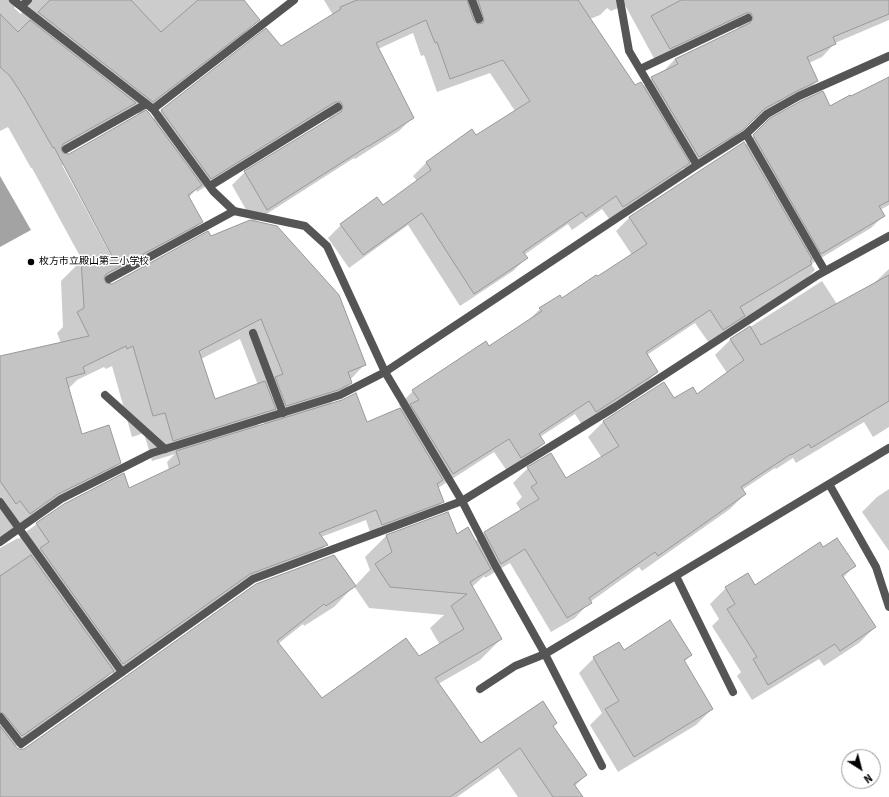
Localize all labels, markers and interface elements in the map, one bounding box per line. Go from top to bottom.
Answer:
place label: 枚方市立殿山第二小学校 [39,256,149,268]
marker: 枚方市立殿山第二小学校 [26,257,36,267]
north arrow [841,749,881,789]
text: N [860,770,875,787]

